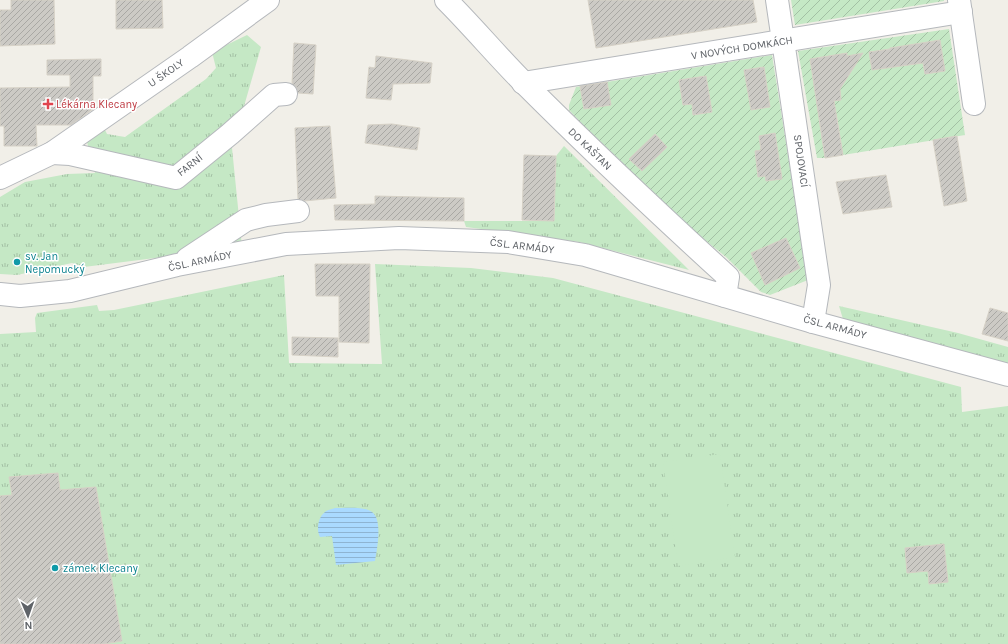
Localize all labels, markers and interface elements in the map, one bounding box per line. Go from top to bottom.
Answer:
street label: V NOVÝCH DOMKÁCH [690,32,794,62]
street label: U ŠKOLY [144,54,186,90]
place label: Lékárna Klecany [56,98,137,111]
marker: Lékárna Klecany [43,99,53,109]
street label: DO KAŠTAN [566,124,616,173]
street label: SPOJOVACÍ [791,133,813,189]
street label: FARNÍ [173,149,206,179]
street label: ČSL. ARMÁDY [489,234,555,256]
street label: ČSL. ARMÁDY [167,246,233,274]
place label: sv. Jan Nepomucký [25,250,85,276]
marker: sv. Jan Nepomucký [12,257,22,267]
street label: ČSL. ARMÁDY [802,310,869,342]
place label: zámek Klecany [63,562,138,575]
marker: zámek Klecany [50,563,60,573]
north arrow [8,596,48,636]
text: N [24,619,33,632]

